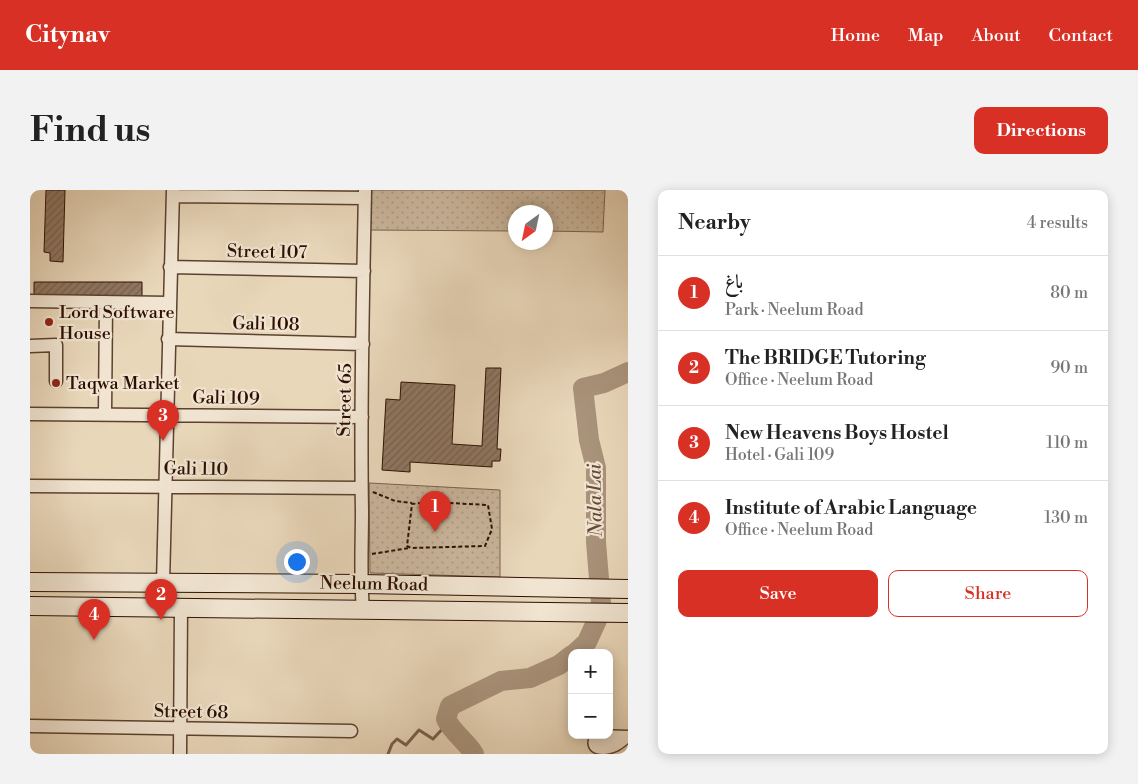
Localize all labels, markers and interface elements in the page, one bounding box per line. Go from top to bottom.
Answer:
text: Citynav [25,20,110,50]
text: Home [831,24,880,47]
text: Map [908,24,944,47]
text: About [972,24,1021,47]
text: Contact [1049,24,1113,47]
button: Directions [974,107,1108,154]
text: Find us [30,109,150,152]
north arrow [508,205,553,250]
text: Nearby [678,210,751,236]
text: 4 results [1027,213,1088,233]
street label: Street 107 [227,240,307,264]
text: باغ [725,270,743,294]
text: 1 [690,283,698,303]
text: 80 m [1050,283,1088,303]
text: Park · Neelum Road [725,300,864,320]
place label: Lord Software House [59,301,175,345]
street label: Gali 108 [232,312,300,336]
marker: Lord Software House [43,316,55,328]
text: The BRIDGE Tutoring [725,346,926,370]
text: 2 [689,358,699,378]
text: 90 m [1050,358,1088,378]
street label: Street 65 [333,363,357,437]
text: Office · Neelum Road [725,370,873,390]
place label: Taqwa Market [66,372,180,395]
marker: Taqwa Market [50,377,62,389]
street label: Gali 109 [192,386,260,410]
pin: 3 [147,400,179,441]
text: New Heavens Boys Hostel [725,421,949,445]
text: 3 [689,433,699,453]
text: 110 m [1046,433,1088,453]
text: Hotel · Gali 109 [725,445,834,465]
street label: Gali 110 [163,457,229,481]
water label: Nala Lai [582,463,608,538]
pin: 1 [419,491,451,532]
text: Institute of Arabic Language [725,496,977,520]
text: 4 [689,508,699,528]
text: 130 m [1044,508,1088,528]
text: Office · Neelum Road [725,520,873,540]
your location [284,549,310,575]
button: Save [678,570,878,617]
button: Share [888,570,1088,617]
street label: Neelum Road [320,572,429,596]
pin: 2 [145,579,177,620]
pin: 4 [78,599,110,640]
map controls [568,649,613,739]
button: + [568,649,613,694]
button: − [568,694,613,739]
street label: Street 68 [154,700,228,724]

